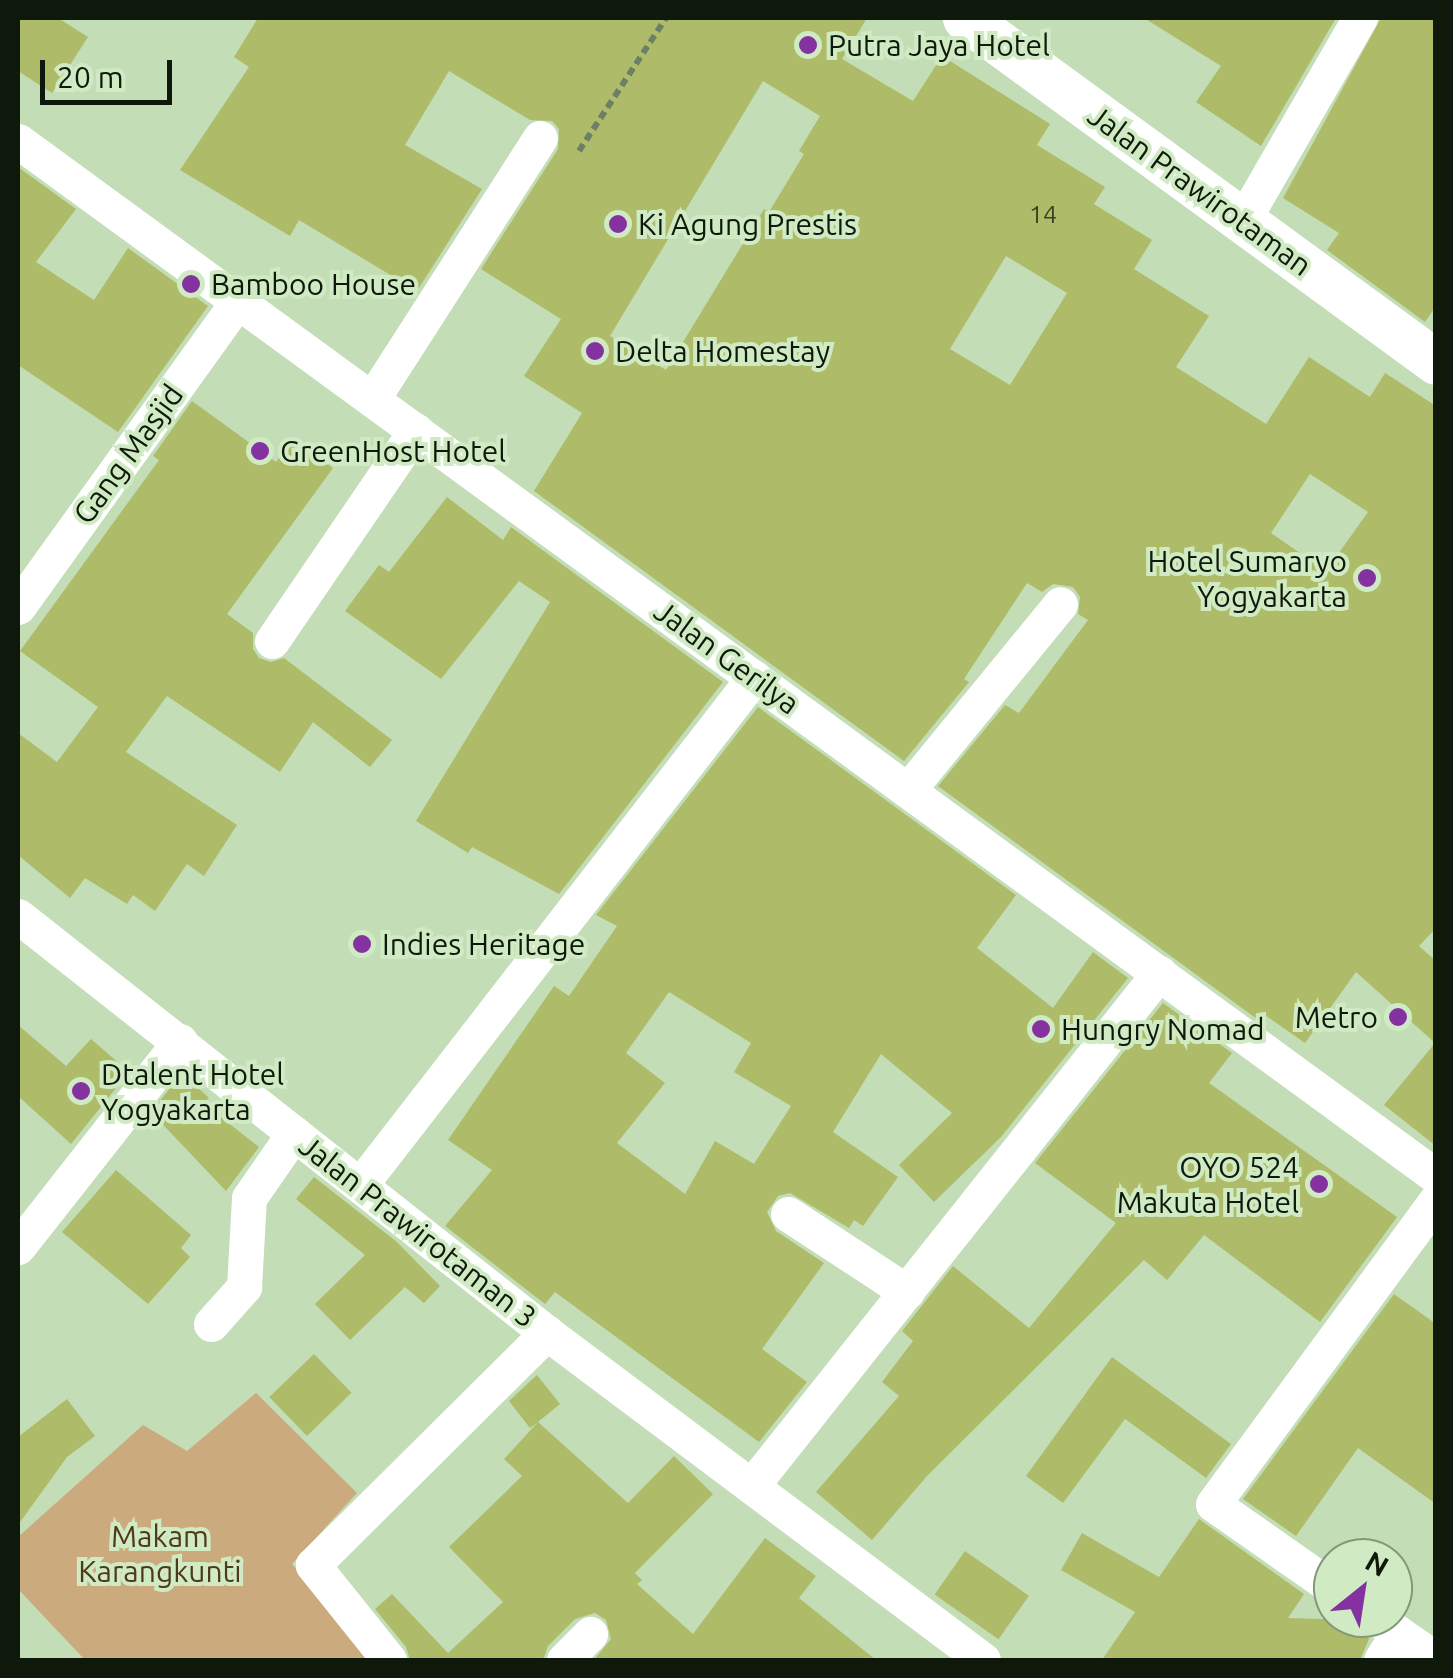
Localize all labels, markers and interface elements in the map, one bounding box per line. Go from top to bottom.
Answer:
place label: Putra Jaya Hotel [828,27,1050,63]
marker: Putra Jaya Hotel [797,34,819,56]
scale bar [45,40,178,102]
text: 20 m [57,60,124,94]
street label: Jalan Prawirotaman [1081,97,1319,283]
house number: 14 [1029,199,1057,229]
place label: Ki Agung Prestis [638,206,857,242]
marker: Ki Agung Prestis [607,213,629,235]
place label: Bamboo House [211,266,416,302]
marker: Bamboo House [180,273,202,295]
place label: Delta Homestay [615,333,830,369]
marker: Delta Homestay [584,340,606,362]
street label: Gang Masjid [65,377,191,531]
place label: GreenHost Hotel [280,433,506,469]
marker: GreenHost Hotel [249,440,271,462]
place label: Hotel Sumaryo Yogyakarta [1147,543,1347,614]
marker: Hotel Sumaryo Yogyakarta [1356,567,1378,589]
street label: Jalan Gerilya [648,592,806,722]
place label: Indies Heritage [382,926,585,962]
marker: Indies Heritage [351,933,373,955]
place label: Metro [1295,999,1378,1035]
marker: Metro [1387,1006,1409,1028]
place label: Hungry Nomad [1061,1011,1265,1047]
marker: Hungry Nomad [1030,1018,1052,1040]
place label: Dtalent Hotel Yogyakarta [101,1056,284,1126]
marker: Dtalent Hotel Yogyakarta [70,1080,92,1102]
street label: Jalan Prawirotaman 3 [292,1127,544,1335]
place label: OYO 524 Makuta Hotel [1117,1149,1299,1220]
marker: OYO 524 Makuta Hotel [1308,1173,1330,1195]
park label: Makam Karangkunti [78,1518,242,1588]
north arrow [1313,1538,1413,1638]
text: N [1360,1545,1394,1582]

